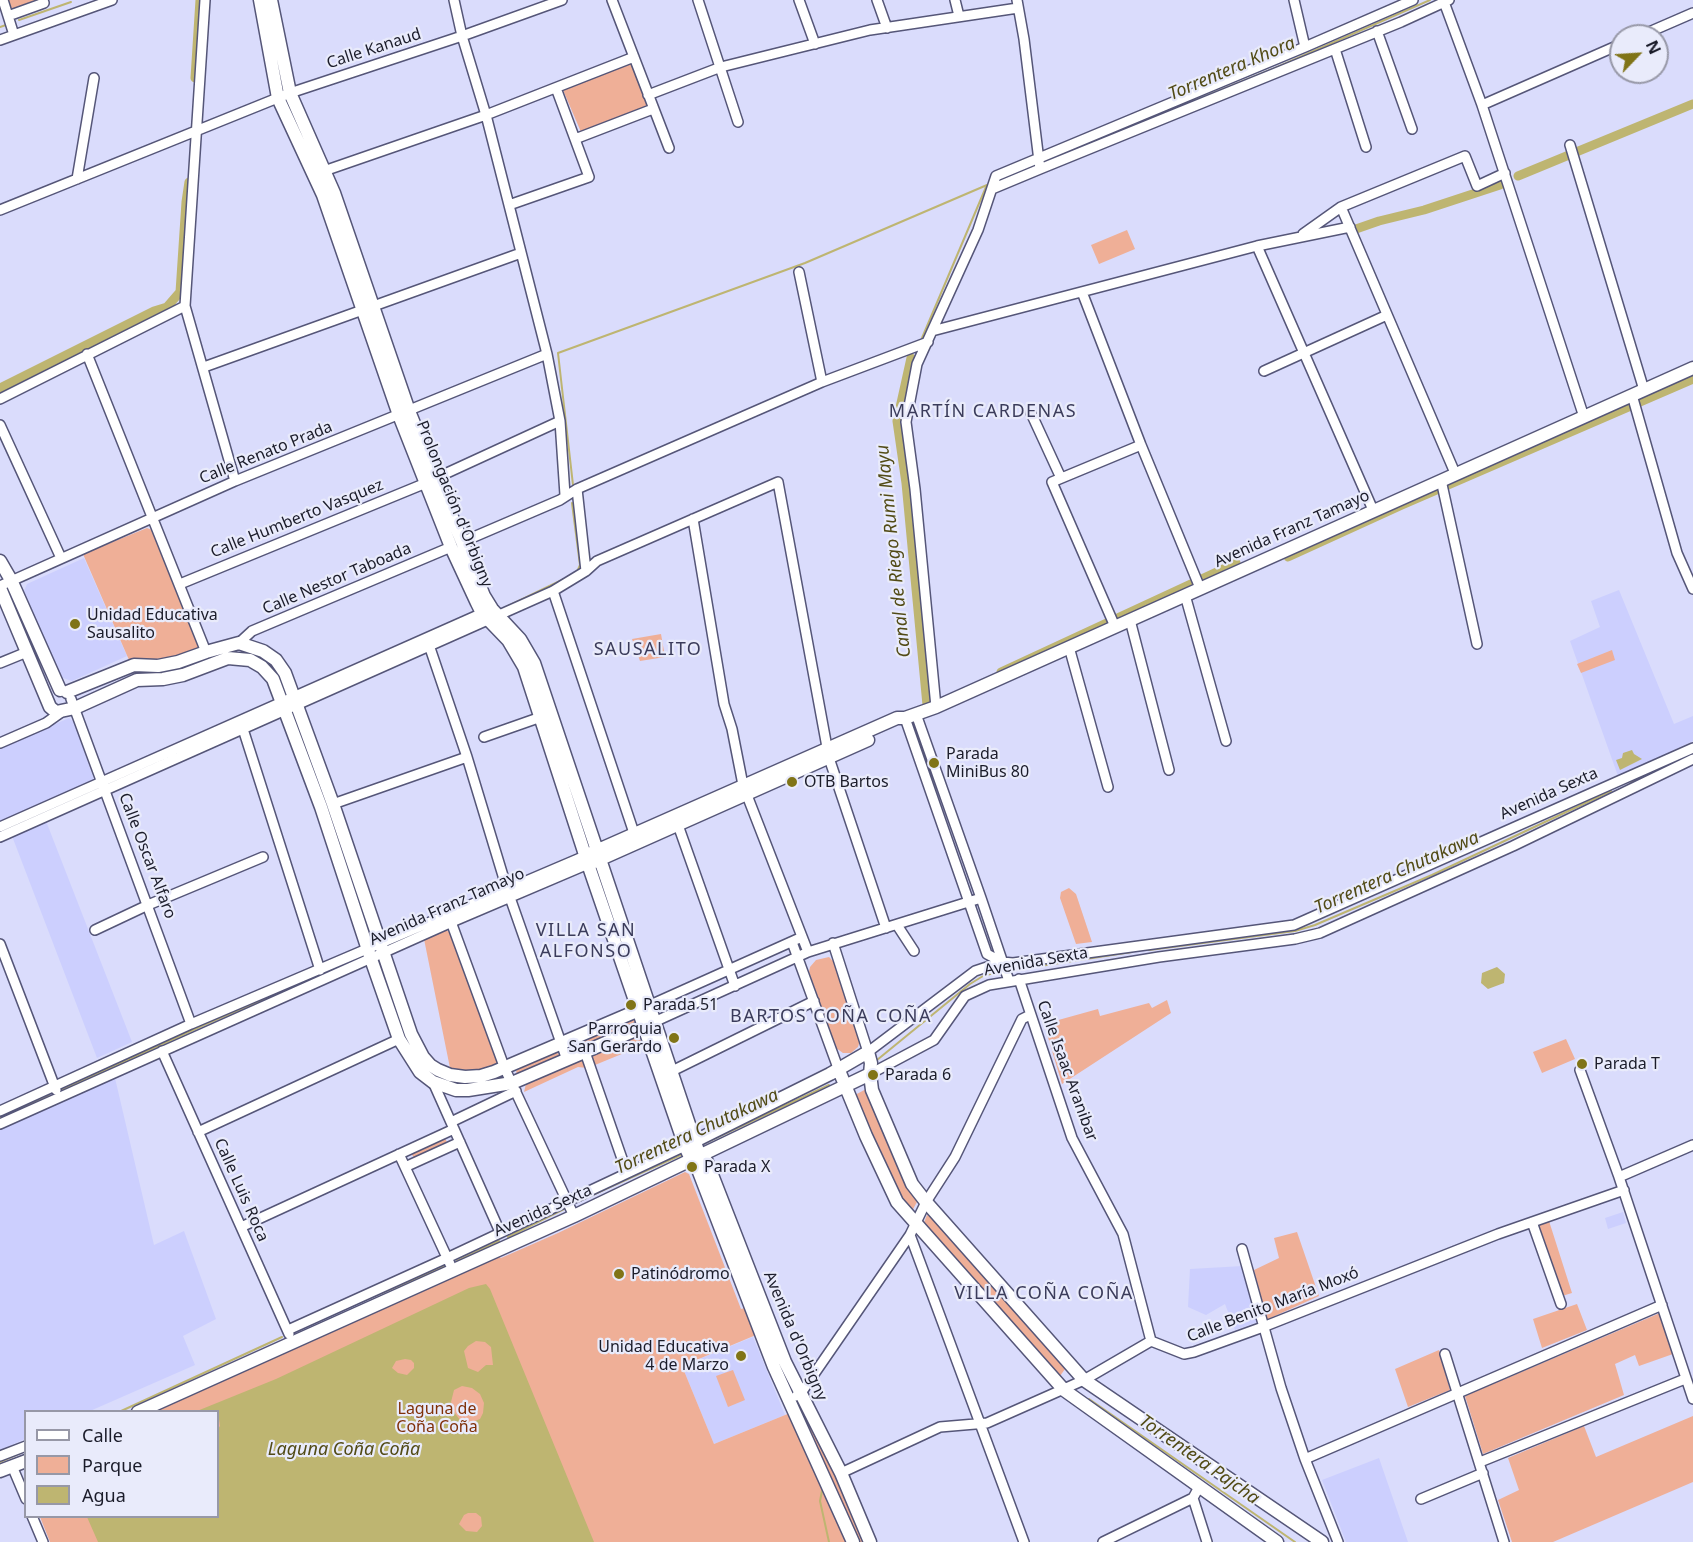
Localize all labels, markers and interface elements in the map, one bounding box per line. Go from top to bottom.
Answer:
north arrow [1609,24,1669,84]
street label: Calle Kanaud [324,25,424,73]
water label: Torrentera Khora [1165,33,1299,105]
text: N [1641,37,1666,58]
district label: MARTÍN CARDENAS [889,401,1077,423]
street label: Calle Renato Prada [197,418,335,488]
street label: Prolongación d'Orbigny [412,418,496,590]
water label: Canal de Riego Rumi Mayu [872,443,916,659]
street label: Calle Humberto Vasquez [208,476,386,562]
street label: Avenida Franz Tamayo [1211,486,1373,572]
street label: Calle Nestor Taboada [260,539,414,619]
place label: Unidad Educativa Sausalito [87,605,218,643]
marker: Unidad Educativa Sausalito [68,617,82,631]
district label: SAUSALITO [594,639,702,661]
place label: Parada MiniBus 80 [946,744,1029,782]
marker: Parada MiniBus 80 [927,756,941,770]
street label: Avenida Sexta [1497,764,1601,824]
place label: OTB Bartos [804,772,889,792]
marker: OTB Bartos [785,775,799,789]
street label: Calle Oscar Alfaro [114,791,180,921]
water label: Torrentera Chutakawa [1311,827,1483,919]
street label: Avenida Franz Tamayo [366,864,528,950]
district label: VILLA SAN ALFONSO [536,920,636,962]
street label: Avenida Sexta [983,943,1089,981]
place label: Parada 51 [643,995,718,1015]
marker: Parada 51 [624,998,638,1012]
street label: Calle Isaac Aranibar [1033,998,1101,1144]
district label: BARTOS COÑA COÑA [730,1006,932,1028]
place label: Parroquia San Gerardo [568,1019,662,1057]
marker: Parroquia San Gerardo [667,1031,681,1045]
place label: Parada T [1594,1054,1660,1074]
marker: Parada T [1575,1057,1589,1071]
place label: Parada 6 [885,1065,951,1085]
marker: Parada 6 [866,1068,880,1082]
water label: Torrentera Chutakawa [612,1085,782,1179]
street label: Calle Luis Roca [210,1135,272,1245]
place label: Parada X [704,1157,770,1177]
marker: Parada X [685,1160,699,1174]
street label: Avenida Sexta [491,1181,595,1241]
street label: Calle Benito María Moxó [1184,1263,1362,1347]
place label: Patinódromo [631,1264,730,1284]
marker: Patinódromo [612,1267,626,1281]
street label: Avenida d'Orbigny [759,1268,831,1404]
district label: VILLA COÑA COÑA [954,1283,1134,1305]
place label: Unidad Educativa 4 de Marzo [598,1337,729,1375]
marker: Unidad Educativa 4 de Marzo [734,1349,748,1363]
park label: Laguna de Coña Coña [396,1399,478,1437]
legend [24,1410,219,1518]
water label: Torrentera Pajcha [1135,1410,1263,1510]
text: Calle [82,1423,123,1447]
water label: Laguna Coña Coña [268,1439,420,1461]
text: Parque [82,1453,142,1477]
text: Agua [82,1483,126,1507]

